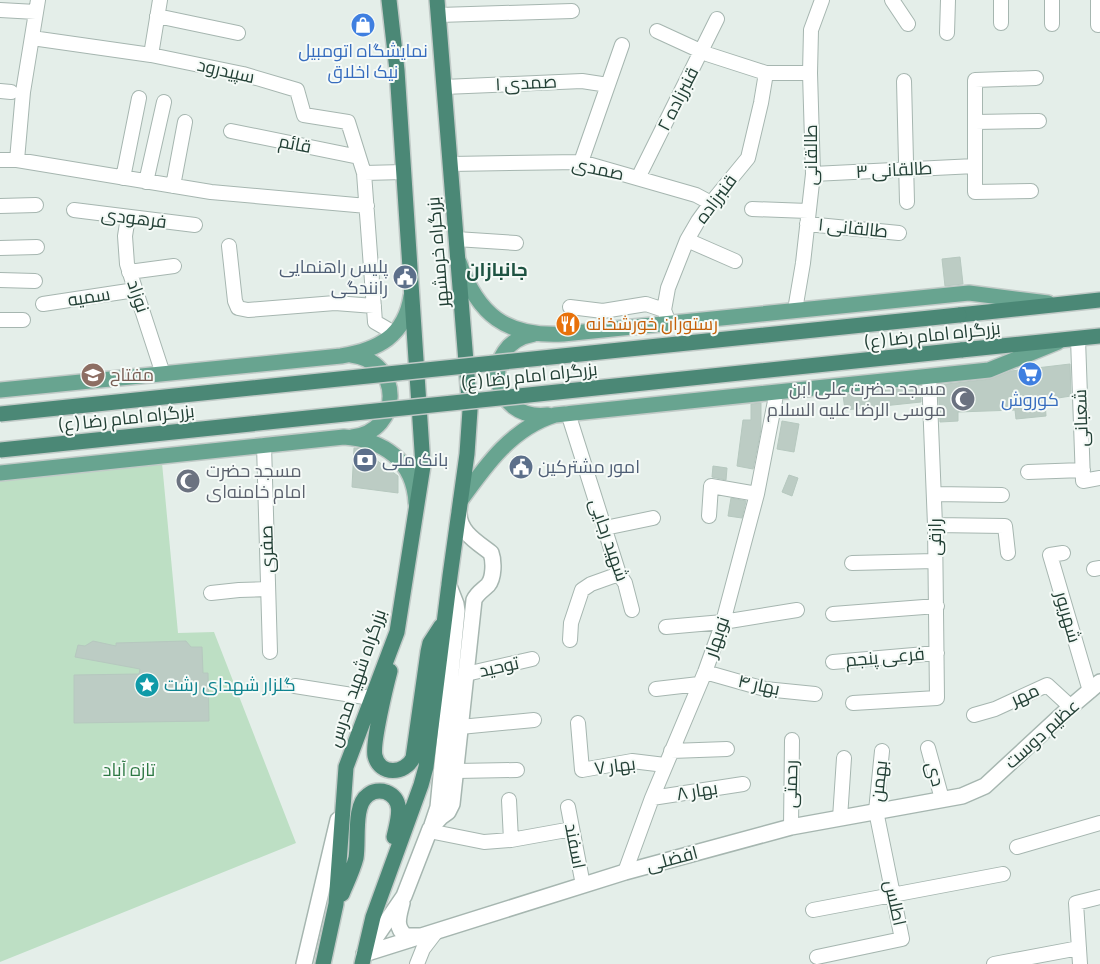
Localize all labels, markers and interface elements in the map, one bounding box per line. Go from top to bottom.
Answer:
shop icon: نمایشگاه اتومبیل نیک اخلاق [350,12,376,38]
place label: نمایشگاه اتومبیل نیک اخلاق [298,39,428,84]
street label: سپیدرود [195,53,257,88]
street label: قنبرزاده ۲ [652,63,703,135]
street label: صمدی ۱ [494,69,557,96]
street label: طالقانی [799,124,822,186]
street label: قائم [277,129,313,159]
street label: صمدی [570,152,626,185]
street label: طالقانی ۳ [855,156,933,183]
street label: قنبرزاده [690,170,742,228]
street label: بزرگراه خرمشهر [421,196,454,309]
street label: فرهودی [100,202,168,233]
street label: طالقانی ۱ [817,212,889,243]
place label: پلیس راهنمایی رانندگی [279,255,388,299]
district label: جانبازان [466,257,528,282]
public building icon: پلیس راهنمایی رانندگی [392,264,418,290]
street label: نوزاد [122,276,155,315]
street label: سمیه [66,282,112,310]
restaurant icon: رستوران خورشخانه [555,311,581,337]
place label: رستوران خورشخانه [586,312,718,335]
street label: بزرگراه امام رضا (ع) [863,316,1002,354]
street label: بزرگراه امام رضا (ع) [460,357,599,395]
supermarket icon: کوروش [1017,361,1043,387]
school or university icon: مفتاح [80,362,106,388]
place label: مفتاح [110,363,154,387]
place label: مسجد حضرت علی ابن موسی الرضا علیه السلام [767,377,946,422]
mosque icon: مسجد حضرت علی ابن موسی الرضا علیه السلام [950,386,976,412]
place label: کوروش [1001,388,1059,411]
street label: شعبانی [1068,389,1093,447]
street label: بزرگراه امام رضا (ع) [57,399,196,437]
bank icon: بانک ملی [352,447,378,473]
place label: بانک ملی [382,448,448,471]
public building icon: امور مشترکین [508,454,534,480]
place label: امور مشترکین [538,455,640,478]
place label: مسجد حضرت امام خامنه‌ای [206,459,306,504]
mosque icon: مسجد حضرت امام خامنه‌ای [175,468,201,494]
street label: شهید رجایی [585,495,634,584]
street label: رازقی [923,518,946,556]
street label: صفری [254,525,279,573]
street label: شهریور [1050,588,1087,645]
street label: بزرگراه شهید مدرس [322,606,391,750]
street label: نوبهار [698,613,734,661]
street label: فرعی پنجم [844,642,926,672]
street label: توحید [477,651,521,682]
street label: بهار ۴ [736,669,782,700]
place icon: گلزار شهدای رشت [134,672,160,698]
place label: گلزار شهدای رشت [164,673,296,696]
street label: مهر [1006,678,1043,711]
street label: عظیم دوست [999,694,1085,774]
street label: بهار ۷ [593,752,637,779]
park label: تازه آباد [103,758,155,781]
street label: بهمن [865,759,892,803]
street label: دی [921,759,950,789]
street label: رحمتی [779,760,802,808]
street label: بهار ۸ [675,776,719,805]
street label: اسفند [561,821,591,871]
street label: افضلی [644,841,700,876]
street label: اطلس [879,878,912,928]

